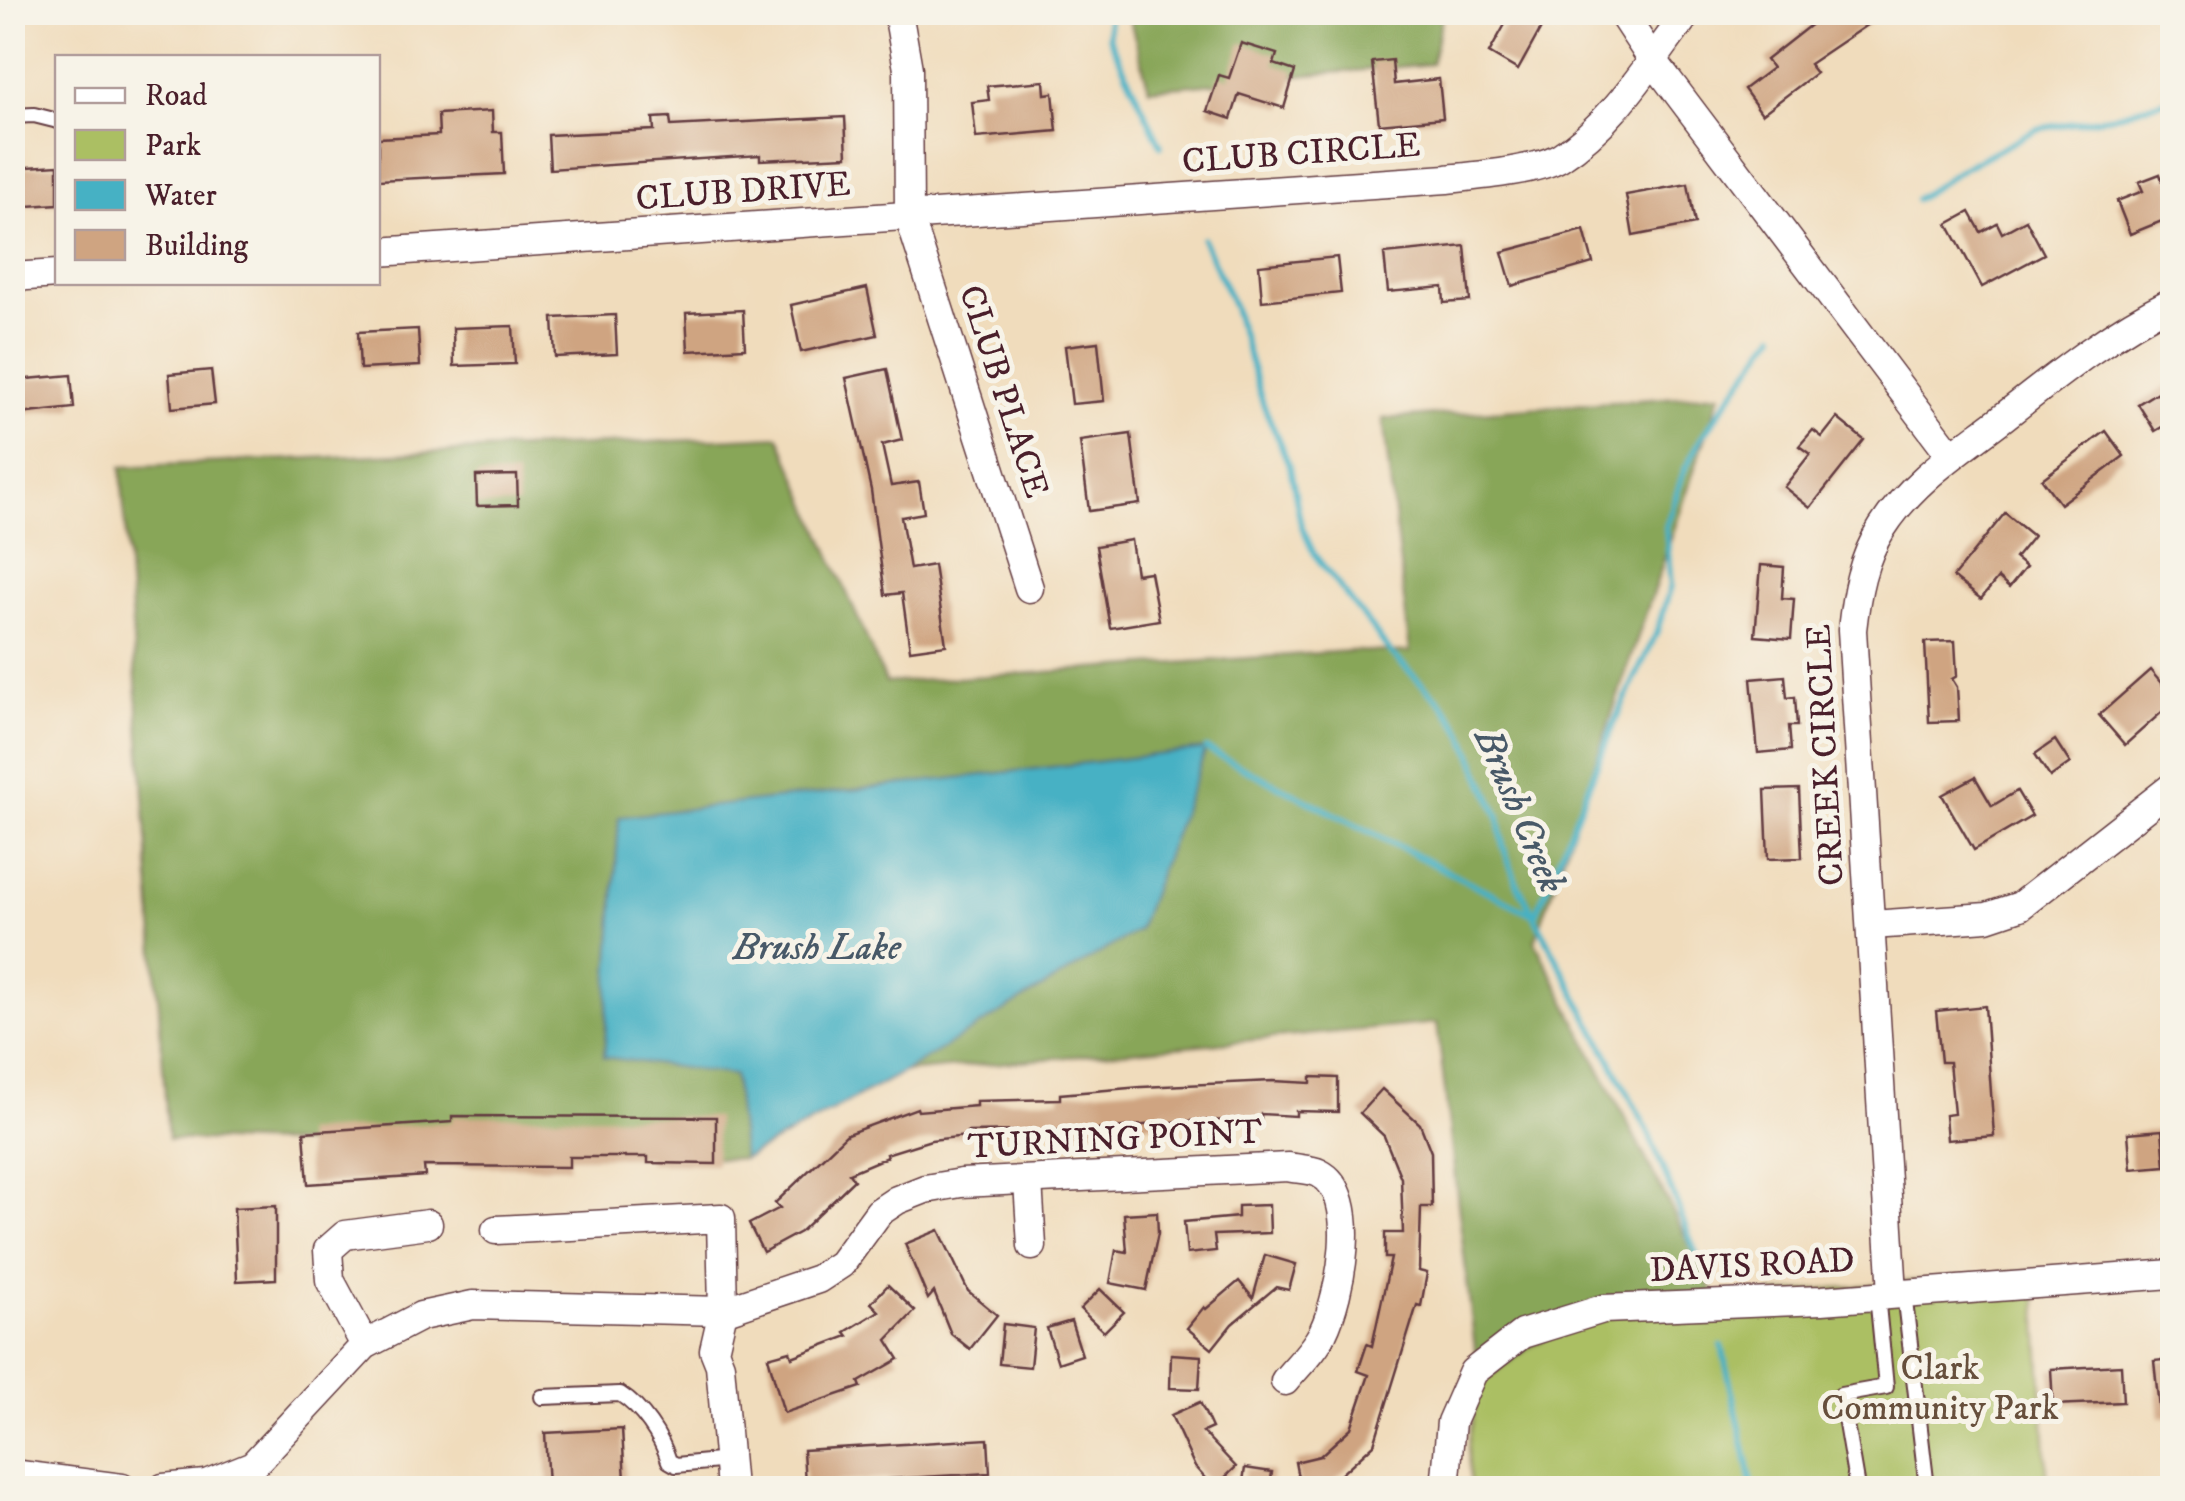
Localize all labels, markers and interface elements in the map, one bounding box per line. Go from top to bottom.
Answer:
legend [55,55,380,285]
text: Road [145,78,207,115]
street label: CLUB CIRCLE [1180,124,1422,184]
text: Park [145,128,201,165]
street label: CLUB DRIVE [634,163,852,221]
text: Water [144,178,217,215]
text: Building [145,228,249,265]
street label: CLUB PLACE [948,280,1058,504]
street label: CREEK CIRCLE [1797,623,1855,887]
water label: Brush Creek [1462,719,1575,901]
water label: Brush Lake [731,924,902,972]
street label: TURNING POINT [967,1110,1264,1170]
street label: DAVIS ROAD [1648,1239,1856,1293]
park label: Clark Community Park [1821,1347,2059,1431]

